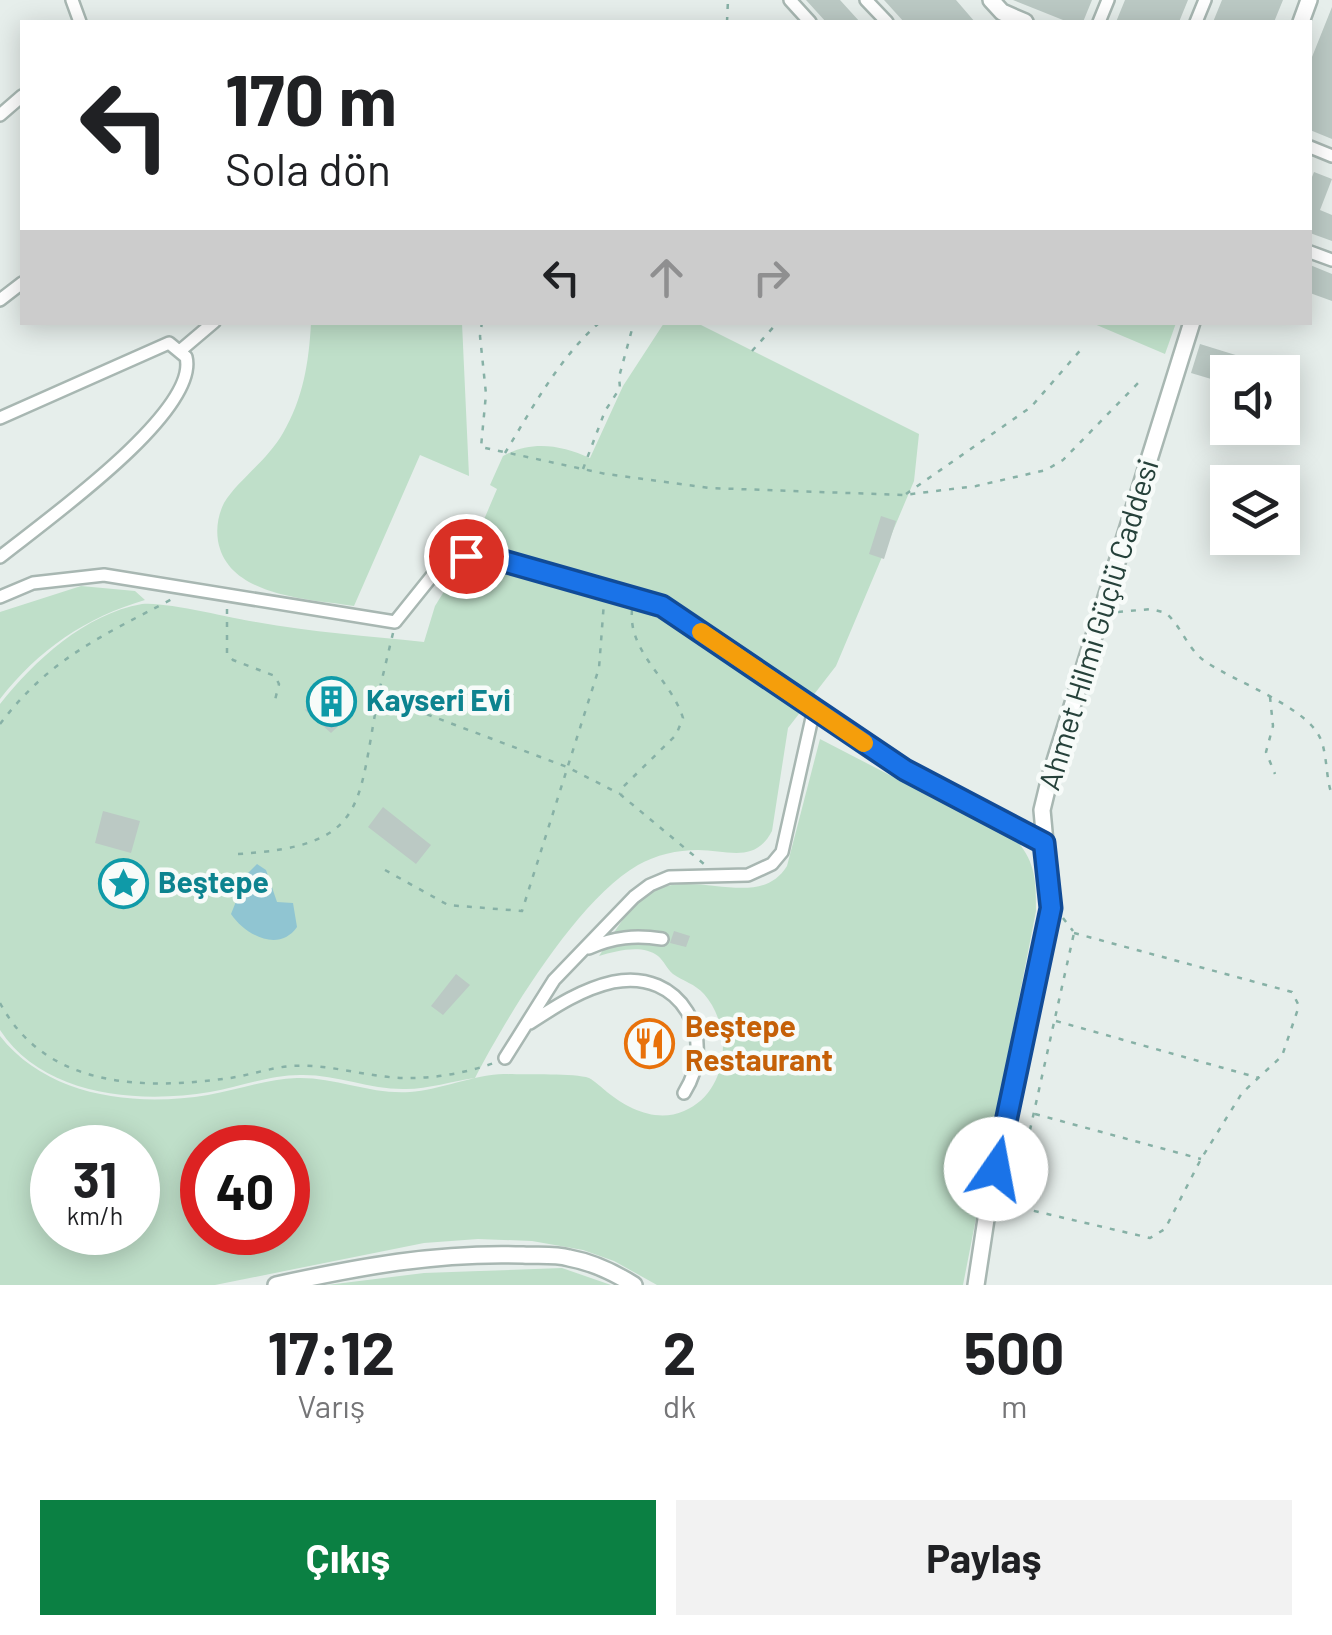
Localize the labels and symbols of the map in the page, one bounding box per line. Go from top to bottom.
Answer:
street label: Ahmet Hilmi Güçlü Caddesi [1030,455,1165,794]
pin [424,514,509,599]
building icon: Kayseri Evi [305,675,357,727]
place label: Kayseri Evi [366,681,511,717]
place icon: Beştepe [97,857,149,909]
place label: Beştepe [158,863,269,899]
place label: Beştepe Restaurant [685,1007,833,1077]
restaurant icon: Beştepe Restaurant [624,1018,676,1070]
position arrow [944,1117,1048,1221]
speed limit sign: 40 [180,1125,310,1255]

